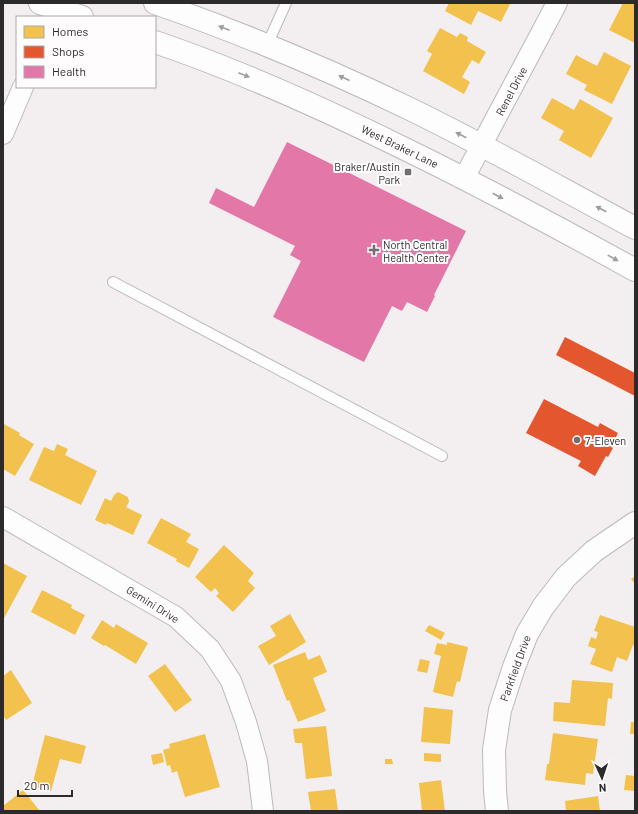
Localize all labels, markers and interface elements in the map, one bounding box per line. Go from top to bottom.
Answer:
legend [16,16,156,88]
text: Homes [52,24,89,38]
one-way arrow [218,25,230,31]
text: Shops [52,44,85,58]
text: Health [52,64,86,78]
street label: Renel Drive [493,64,529,118]
one-way arrow [238,73,250,79]
one-way arrow [338,75,350,82]
street label: West Braker Lane [359,122,441,170]
one-way arrow [455,132,467,138]
place label: Braker/Austin Park [334,160,400,186]
marker: Braker/Austin Park [403,167,413,177]
one-way arrow [492,193,504,199]
one-way arrow [595,206,606,213]
place label: North Central Health Center [383,238,448,264]
marker: North Central Health Center [368,244,380,256]
one-way arrow [607,254,618,261]
place label: 7-Eleven [585,434,626,447]
marker: 7-Eleven [572,435,582,445]
street label: Gemini Drive [124,583,182,625]
street label: Parkfield Drive [497,633,533,703]
north arrow [582,758,622,798]
scale bar [18,772,72,798]
text: 20 m [24,778,50,792]
text: N [599,782,607,795]

